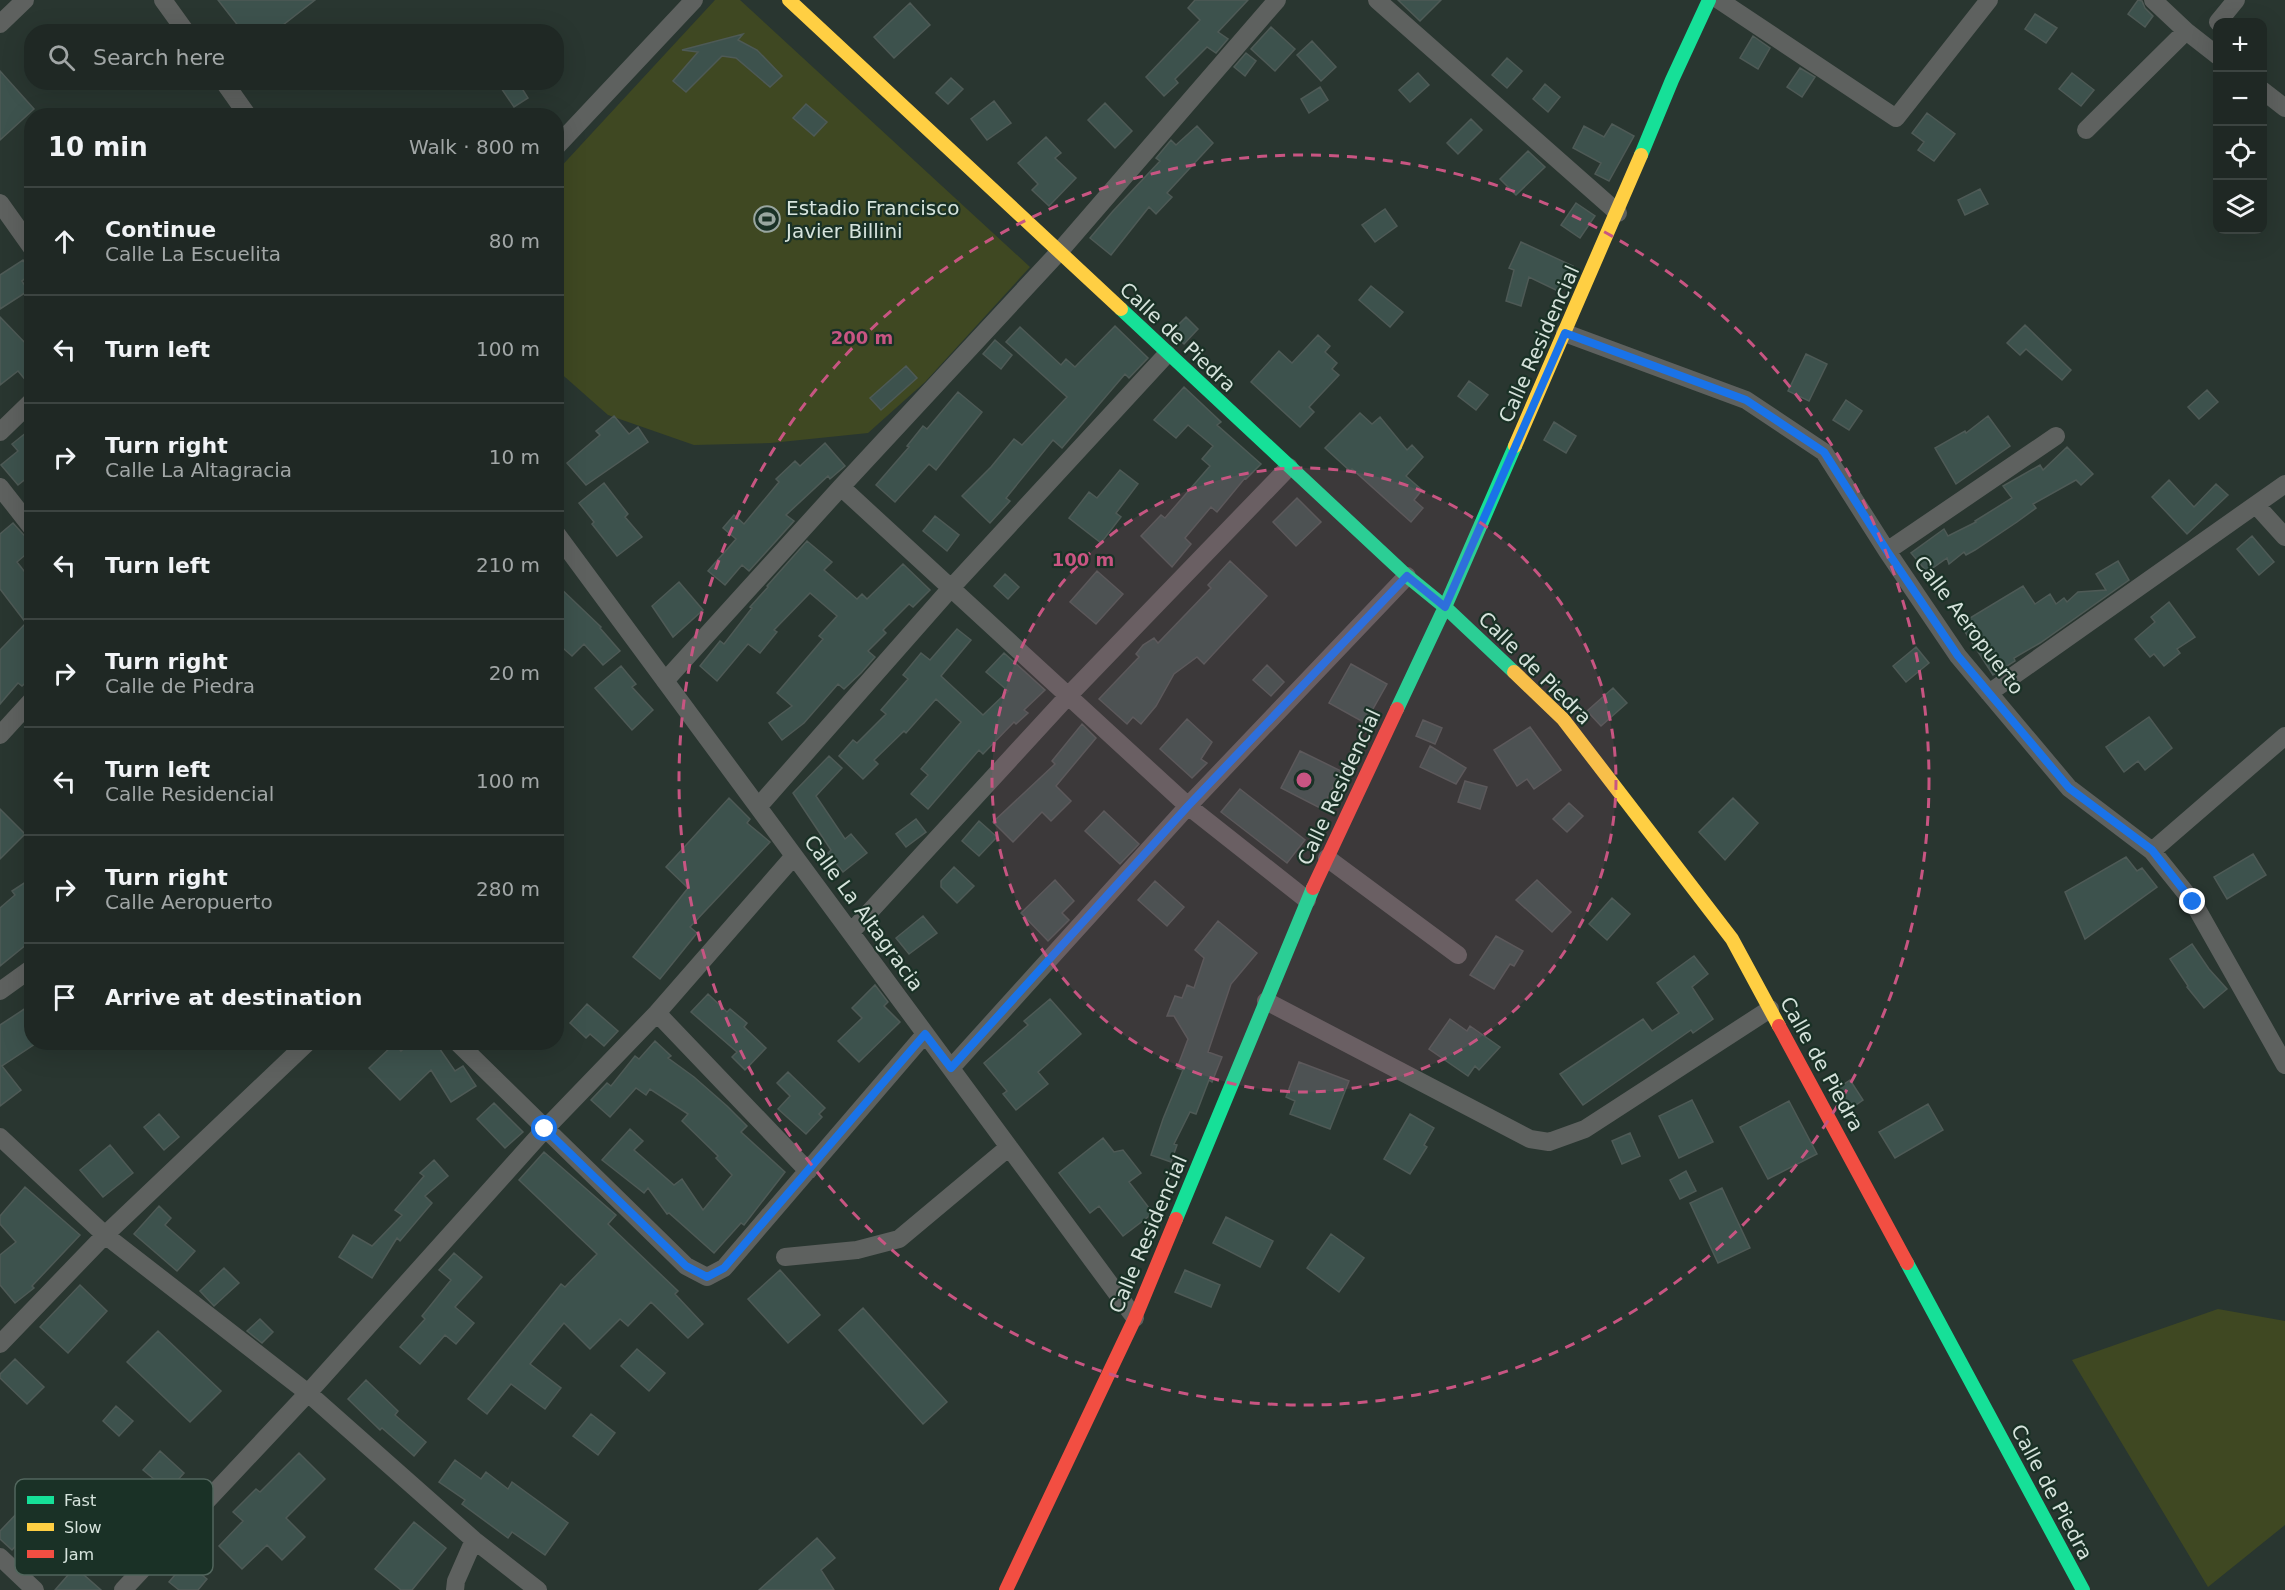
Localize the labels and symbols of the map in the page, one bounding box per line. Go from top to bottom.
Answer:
place label: Estadio Francisco Javier Billini [784,196,959,243]
sports icon: Estadio Francisco Javier Billini [752,204,782,234]
street label: Calle Residencial [1494,262,1584,426]
street label: Calle de Piedra [1115,277,1241,397]
text: 200 m [831,327,893,348]
text: 100 m [1052,549,1114,570]
street label: Calle Aeropuerto [1909,551,2029,699]
street label: Calle de Piedra [1473,606,1597,730]
street label: Calle Residencial [1292,705,1386,869]
centre of rings [1294,770,1314,790]
street label: Calle La Altagracia [799,830,929,996]
route end [2179,888,2205,914]
street label: Calle de Piedra [1775,993,1869,1135]
route start [531,1115,557,1141]
street label: Calle Residencial [1104,1151,1192,1317]
street label: Calle de Piedra [2006,1420,2098,1564]
legend [15,1479,213,1575]
text: Fast [64,1491,96,1510]
text: Slow [64,1518,101,1537]
text: Jam [63,1545,94,1564]

